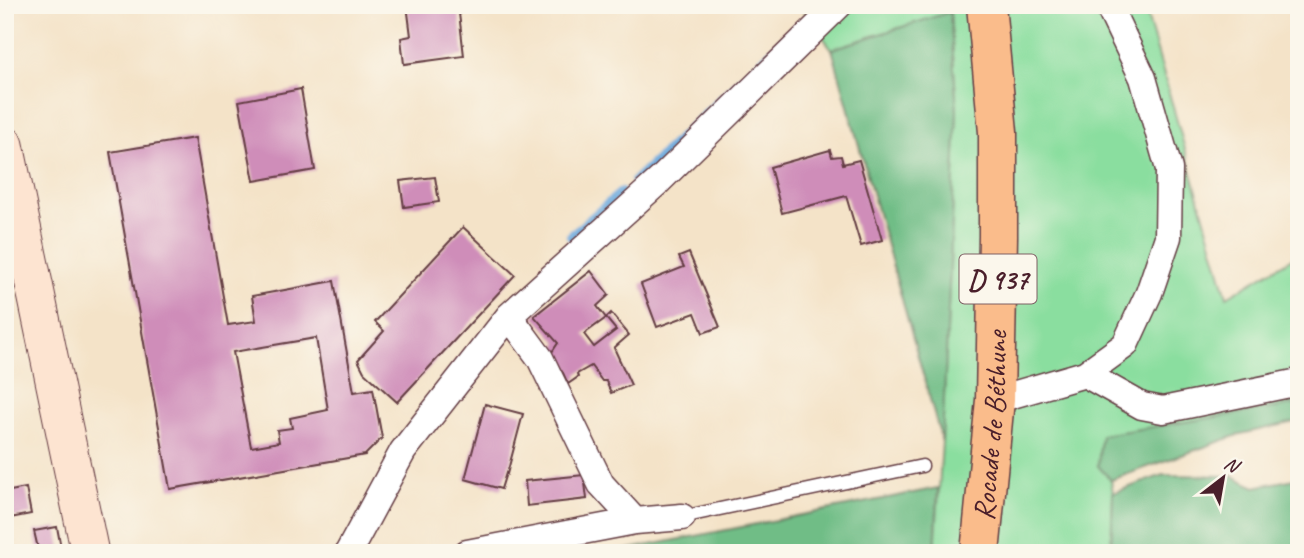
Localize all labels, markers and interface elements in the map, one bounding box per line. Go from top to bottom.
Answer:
road number: D 937 [960,254,1036,304]
street label: Rocade de Béthune [964,328,1015,522]
north arrow [1188,442,1258,512]
text: N [1220,451,1245,479]

